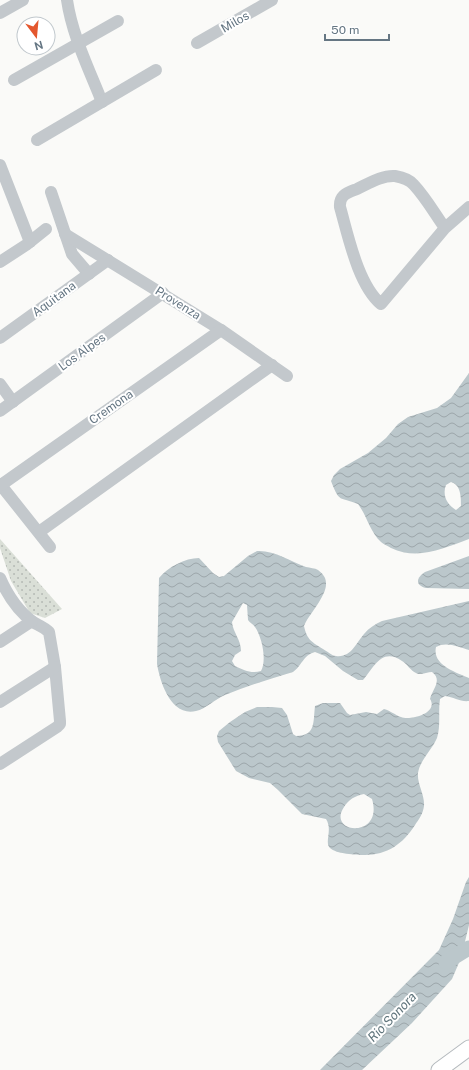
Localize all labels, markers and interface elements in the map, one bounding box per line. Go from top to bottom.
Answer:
street label: Milos [219,8,251,36]
north arrow [16,16,56,56]
scale bar [325,16,389,42]
text: 50 m [331,23,359,37]
text: N [33,39,45,53]
street label: Aquitana [30,279,78,319]
street label: Provenza [153,284,203,322]
street label: Los Alpes [56,330,108,374]
street label: Cremona [86,387,136,427]
water label: Rio Sonora [365,989,419,1045]

